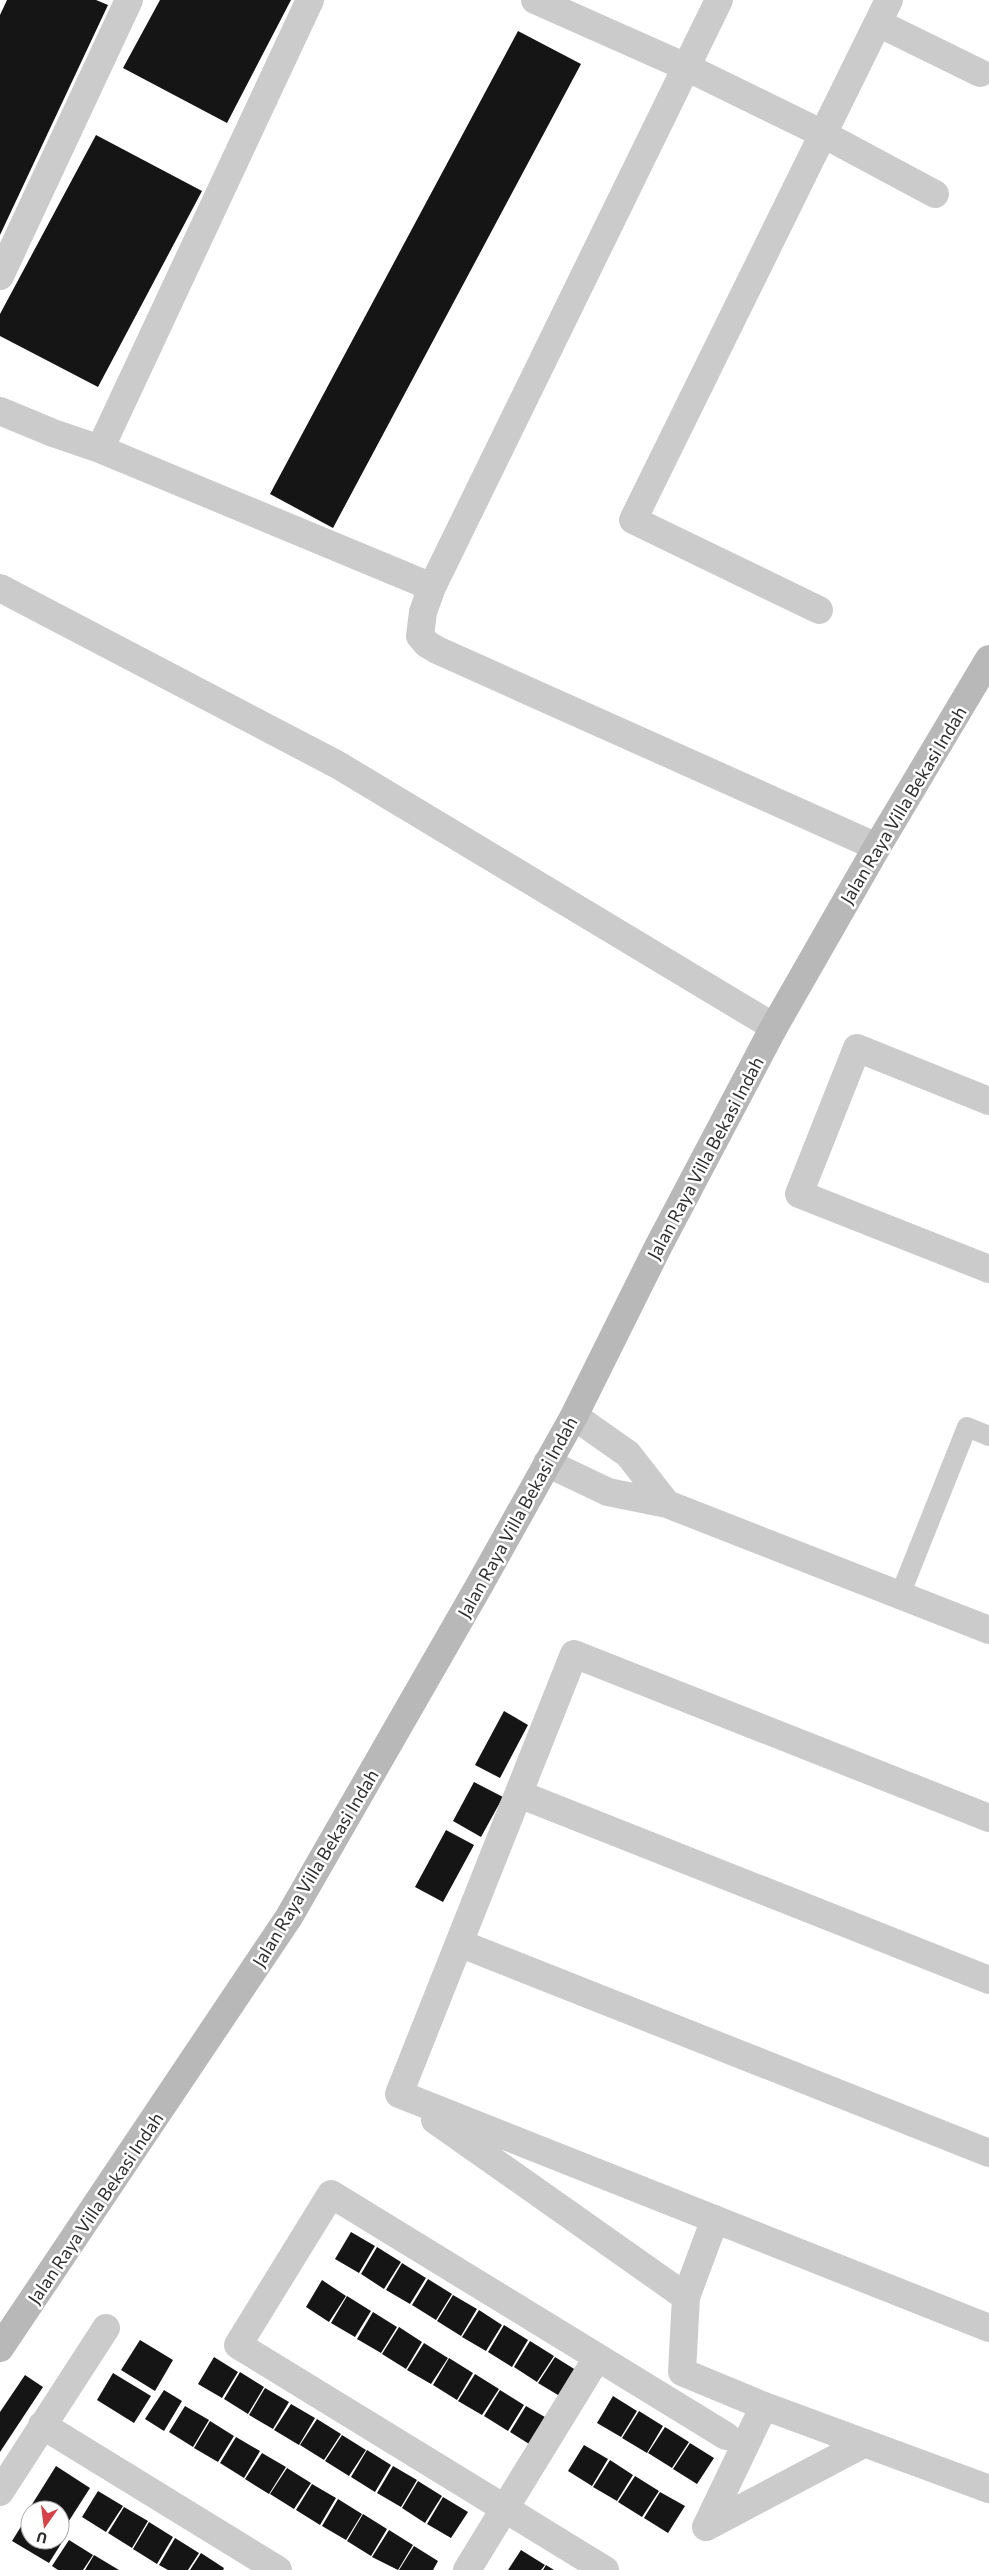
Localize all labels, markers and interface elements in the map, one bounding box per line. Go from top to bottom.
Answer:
street label: Jalan Raya Villa Bekasi Indah [835,702,971,908]
street label: Jalan Raya Villa Bekasi Indah [642,1053,768,1263]
street label: Jalan Raya Villa Bekasi Indah [452,1413,582,1621]
street label: Jalan Raya Villa Bekasi Indah [247,1765,383,1971]
street label: Jalan Raya Villa Bekasi Indah [23,2108,167,2308]
north arrow [20,2500,70,2550]
text: U [35,2529,49,2548]

